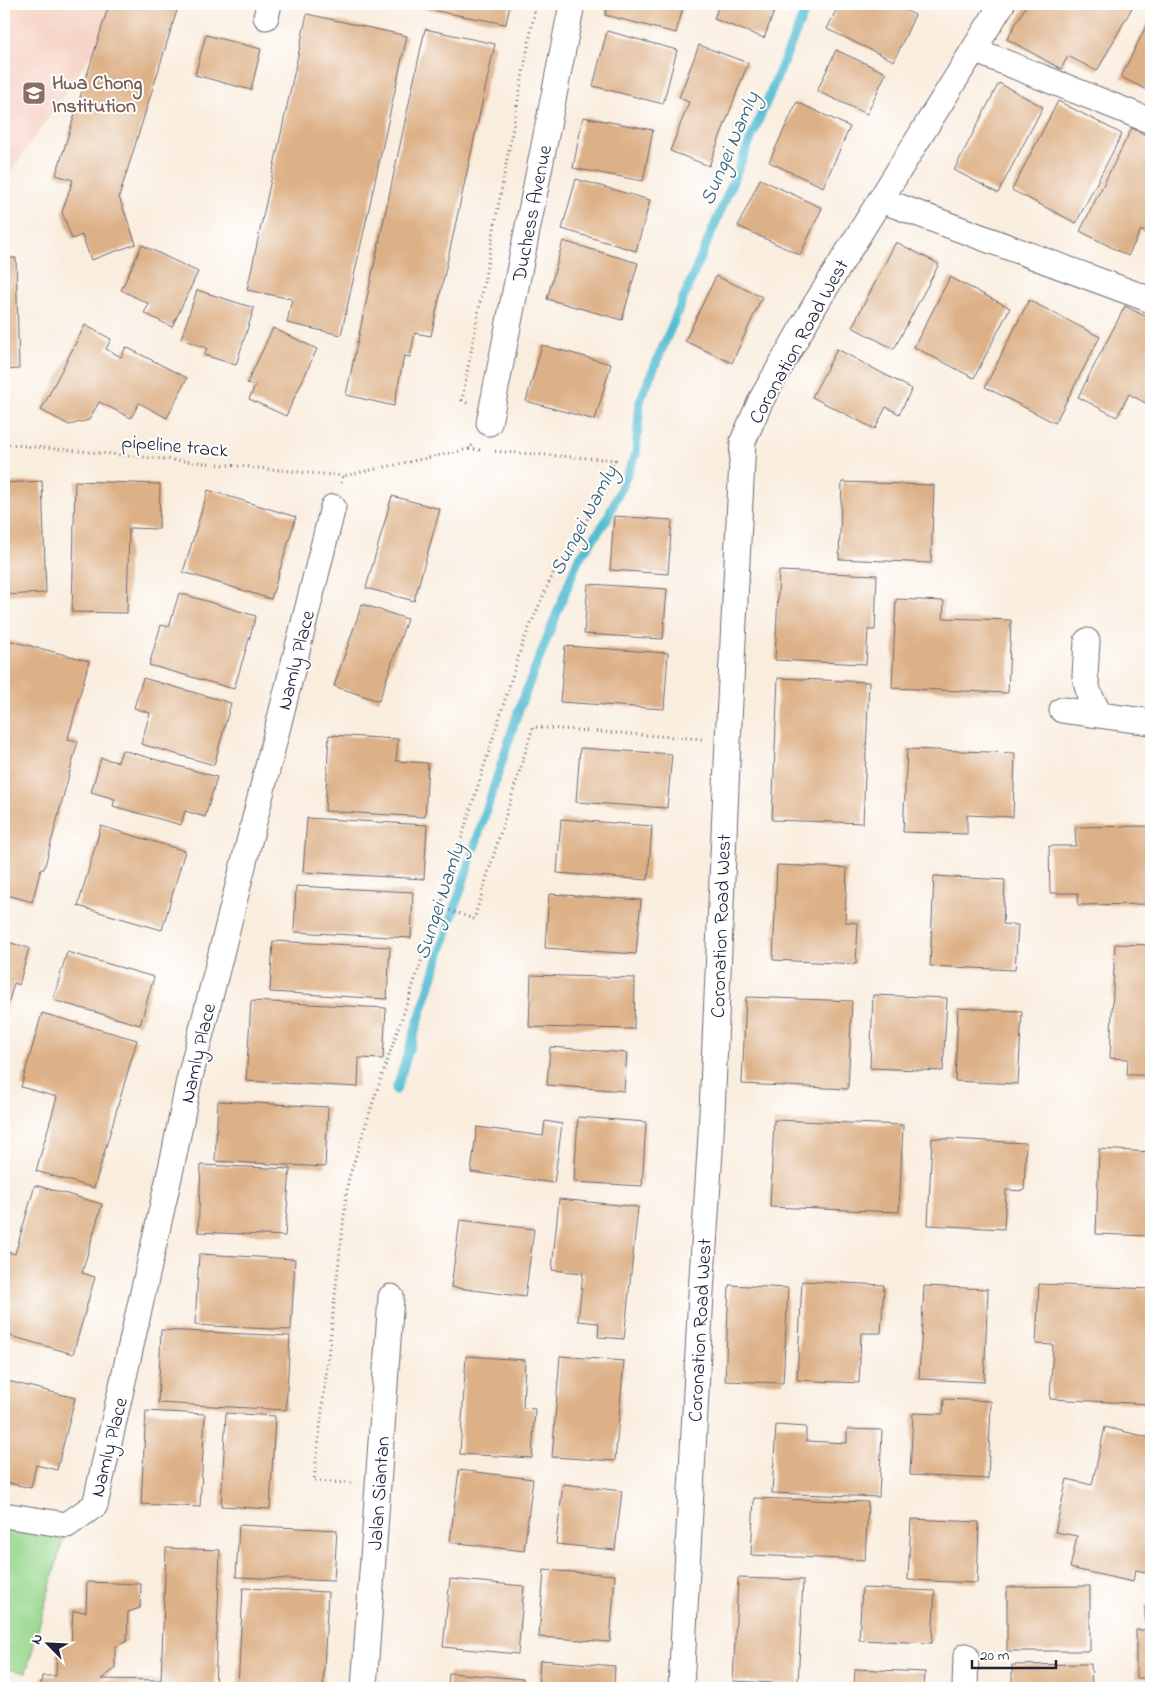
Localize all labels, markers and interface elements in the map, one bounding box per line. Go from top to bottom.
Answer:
place label: Hwa Chong Institution [52,70,142,122]
school or university icon: Hwa Chong Institution [21,80,47,106]
water label: Sungei Namly [693,87,769,211]
street label: Duchess Avenue [506,143,561,285]
street label: Coronation Road West [743,254,858,430]
street label: pipeline track [120,428,229,467]
water label: Sungei Namly [543,460,627,582]
street label: Namly Place [271,608,324,713]
street label: Coronation Road West [705,833,740,1019]
water label: Sungei Namly [408,839,475,964]
street label: Namly Place [174,1001,225,1106]
street label: Coronation Road West [682,1237,721,1423]
street label: Namly Place [84,1395,137,1500]
street label: Jalan Siantan [362,1435,399,1551]
north arrow [22,1620,72,1670]
text: N [26,1631,49,1648]
scale bar [972,1637,1056,1669]
text: 20 m [980,1645,1010,1667]

